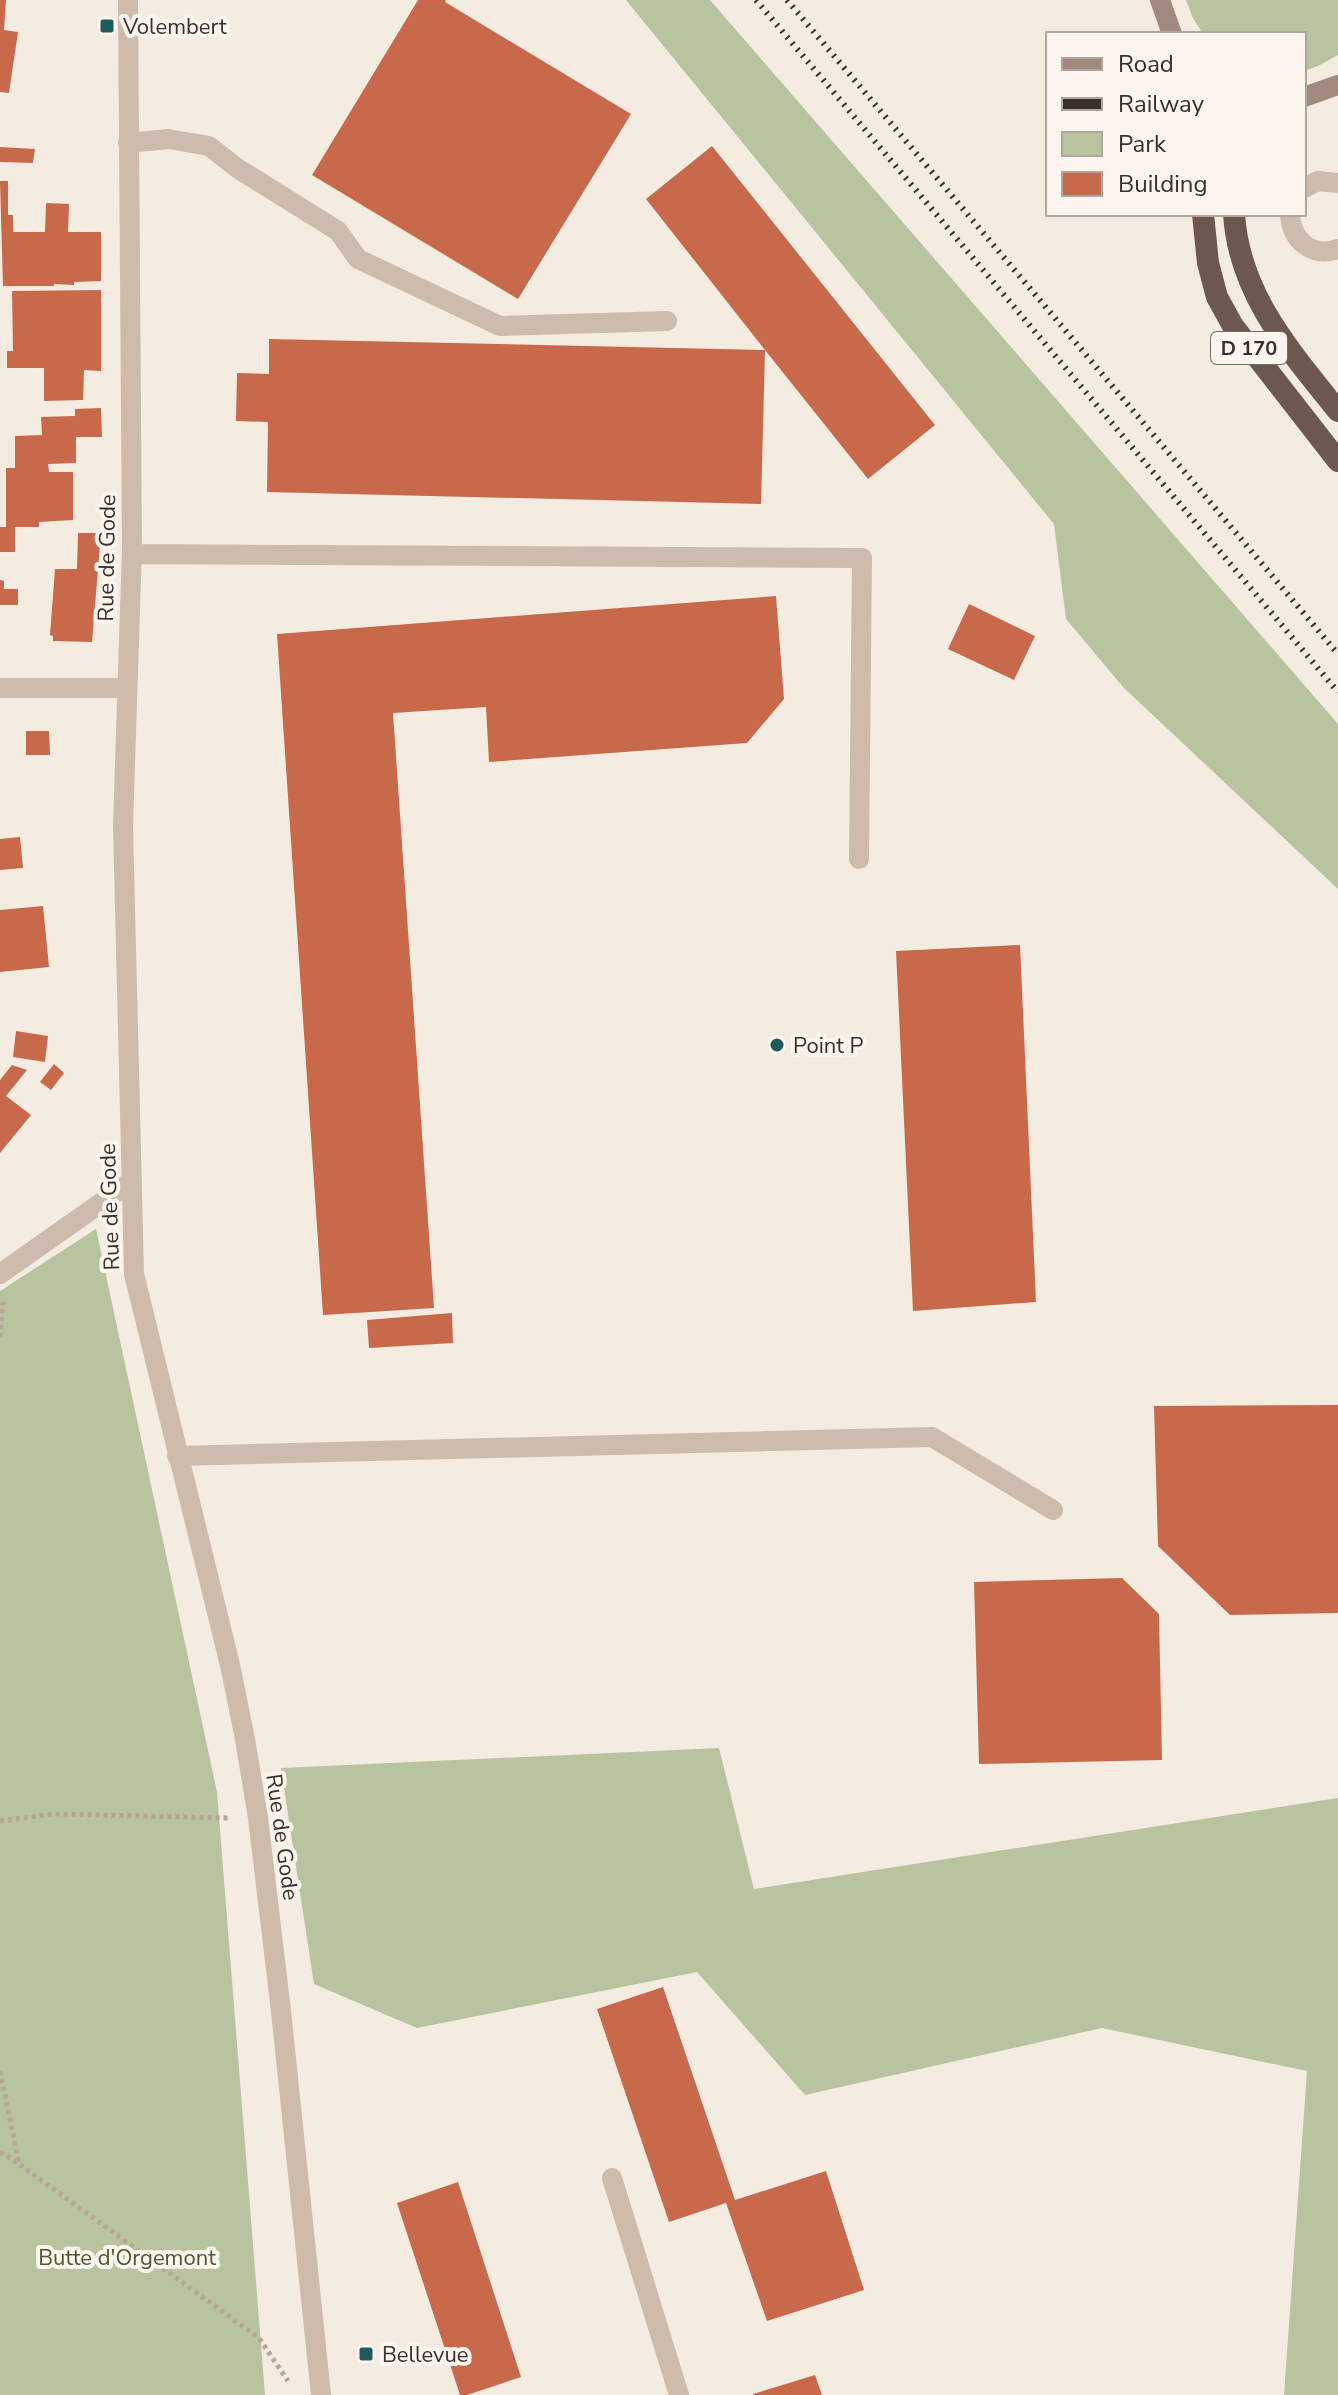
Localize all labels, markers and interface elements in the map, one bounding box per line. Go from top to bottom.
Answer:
place label: Volembert [122,12,227,42]
marker: Volembert [98,17,116,35]
legend [1046,32,1306,216]
text: Road [1118,48,1174,80]
text: Railway [1118,88,1205,120]
text: Park [1118,128,1167,160]
text: Building [1118,168,1208,200]
road number: D 170 [1211,332,1287,364]
street label: Rue de Gode [91,494,123,622]
place label: Point P [793,1031,864,1061]
marker: Point P [768,1036,786,1054]
street label: Rue de Gode [93,1143,127,1271]
street label: Rue de Gode [258,1772,306,1902]
park label: Butte d'Orgemont [38,2243,216,2273]
place label: Bellevue [382,2340,468,2370]
marker: Bellevue [357,2345,375,2363]

